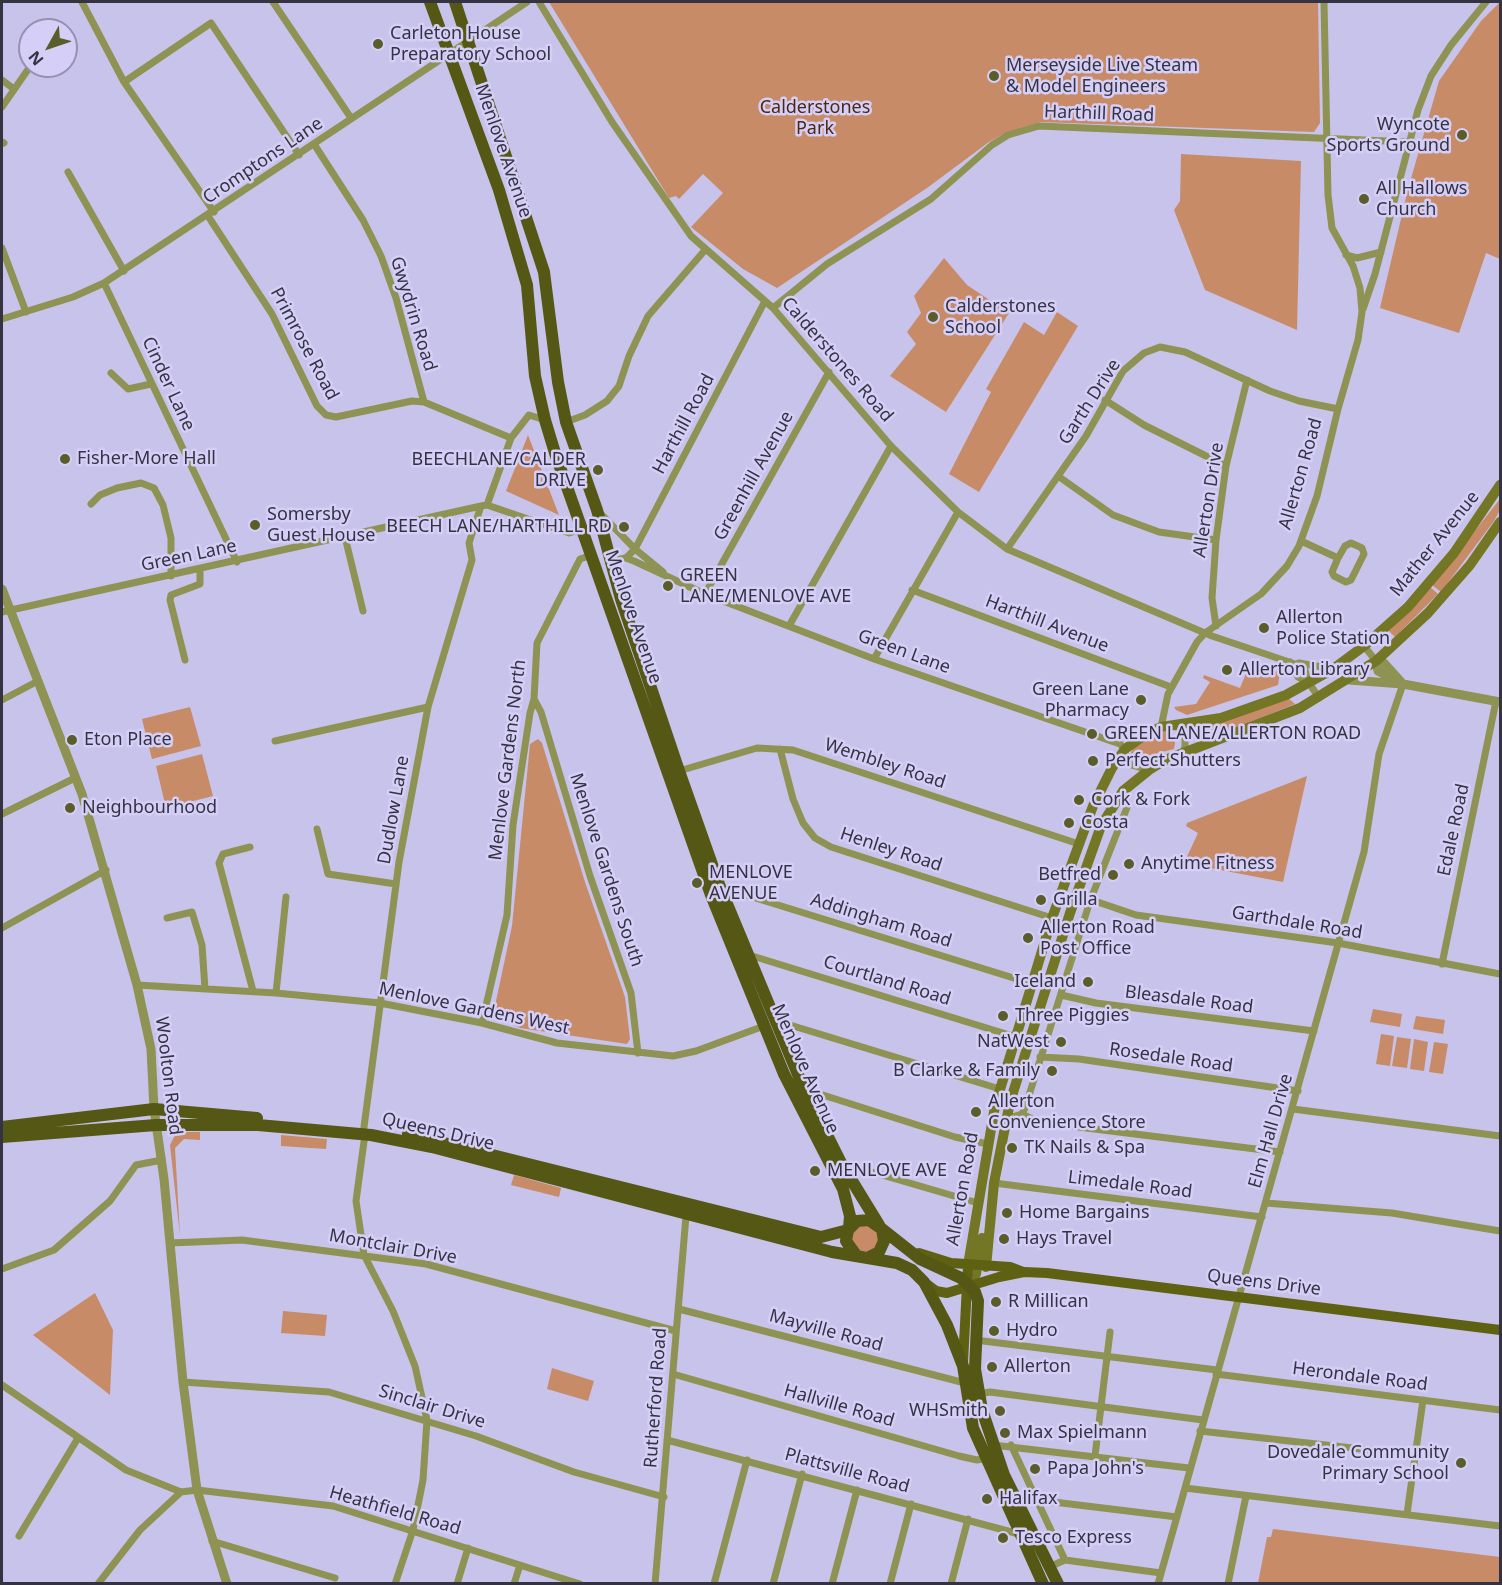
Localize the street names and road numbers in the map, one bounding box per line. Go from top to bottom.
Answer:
street label: Menlove Avenue [470,81,536,221]
street label: Harthill Road [1043,101,1155,127]
street label: Cromptons Lane [199,113,327,209]
street label: Gwydrin Road [385,254,441,374]
street label: Primrose Road [265,284,343,404]
street label: Calderstones Road [777,293,897,427]
street label: Cinder Lane [137,334,199,434]
street label: Garth Drive [1054,355,1126,449]
street label: Harthill Road [649,370,719,478]
street label: Greenhill Avenue [710,408,798,544]
street label: Allerton Road [1275,416,1327,532]
street label: Allerton Drive [1189,441,1229,559]
street label: Mather Avenue [1386,487,1484,601]
street label: Green Lane [139,535,239,577]
street label: Menlove Avenue [600,547,666,687]
street label: Harthill Avenue [982,591,1112,657]
street label: Green Lane [855,625,953,679]
street label: Menlove Gardens North [485,658,531,862]
street label: Wembley Road [822,734,948,794]
street label: Dudlow Lane [374,754,414,866]
street label: Menlove Gardens South [564,771,648,969]
street label: Edale Road [1434,782,1474,878]
street label: Henley Road [837,823,945,877]
street label: Addingham Road [808,889,954,953]
street label: Garthdale Road [1230,902,1364,944]
street label: Courtland Road [821,951,953,1011]
street label: Menlove Gardens West [377,978,571,1040]
street label: Bleasdale Road [1124,981,1254,1019]
street label: Menlove Avenue [767,1001,843,1137]
street label: Woolton Road [150,1016,186,1136]
street label: Rosedale Road [1108,1039,1234,1077]
street label: Elm Hall Drive [1244,1071,1298,1191]
street label: Queens Drive [380,1109,496,1155]
street label: Allerton Road [942,1131,984,1247]
street label: Limedale Road [1067,1167,1193,1203]
street label: Montclair Drive [327,1225,459,1269]
street label: Queens Drive [1206,1265,1322,1301]
street label: Mayville Road [767,1305,885,1357]
street label: Rutherford Road [640,1327,672,1469]
street label: Herondale Road [1291,1358,1429,1396]
street label: Hallville Road [781,1380,897,1432]
street label: Sinclair Drive [376,1381,488,1433]
street label: Plattsville Road [782,1444,912,1498]
street label: Heathfield Road [327,1482,463,1540]

